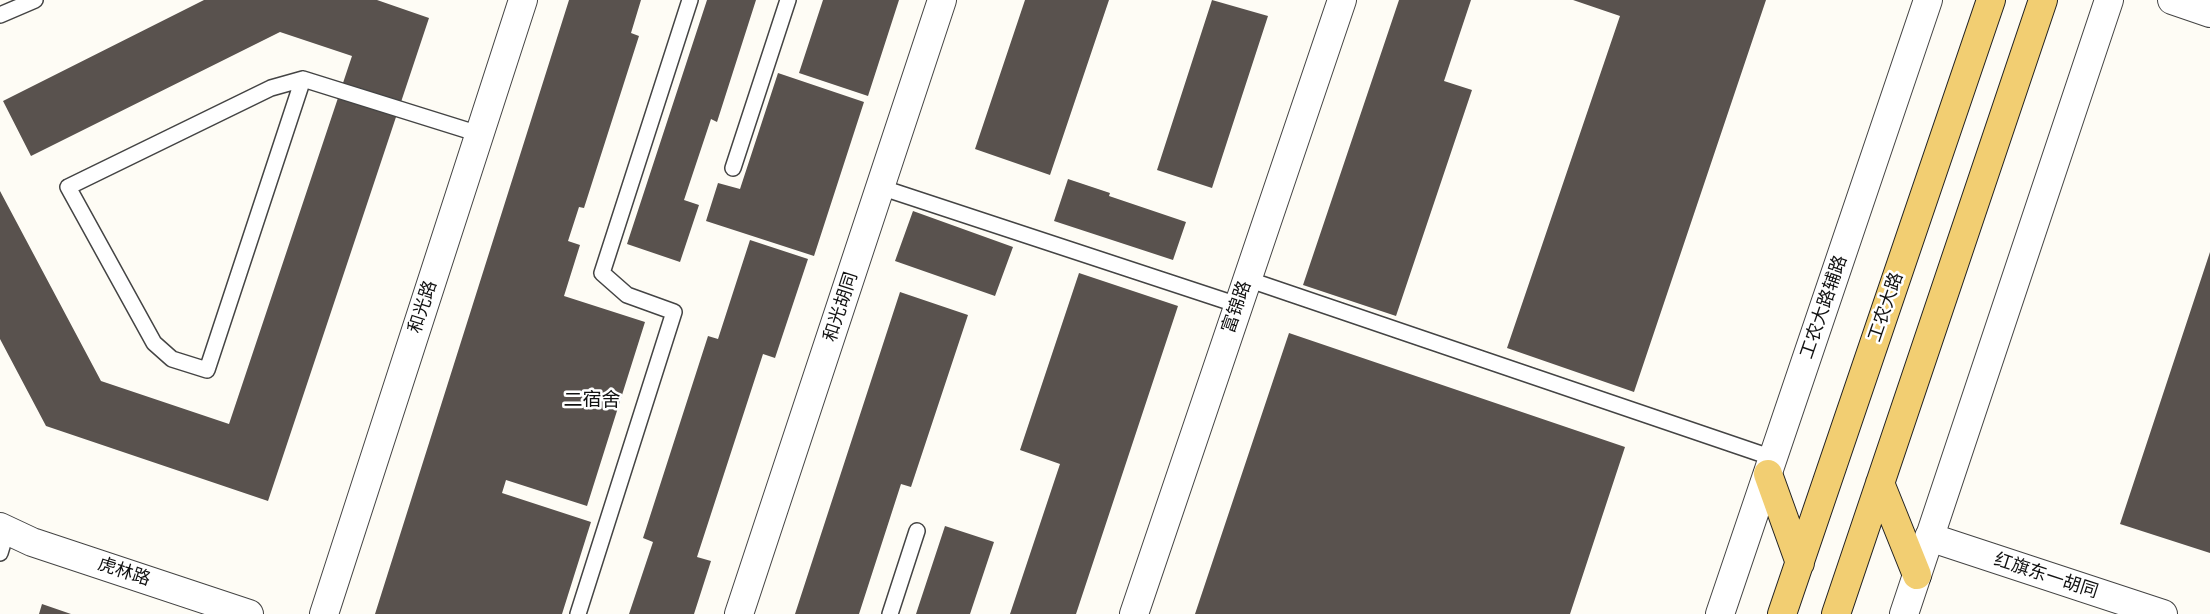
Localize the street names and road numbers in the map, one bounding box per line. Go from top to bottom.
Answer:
street label: 工农大路辅路 [1796,252,1852,362]
street label: 和光胡同 [820,269,862,345]
street label: 工农大路 [1864,269,1908,345]
street label: 和光路 [404,278,442,336]
street label: 富锦路 [1218,278,1256,336]
street label: 红旗东一胡同 [1991,549,2101,603]
street label: 虎林路 [95,553,153,591]

